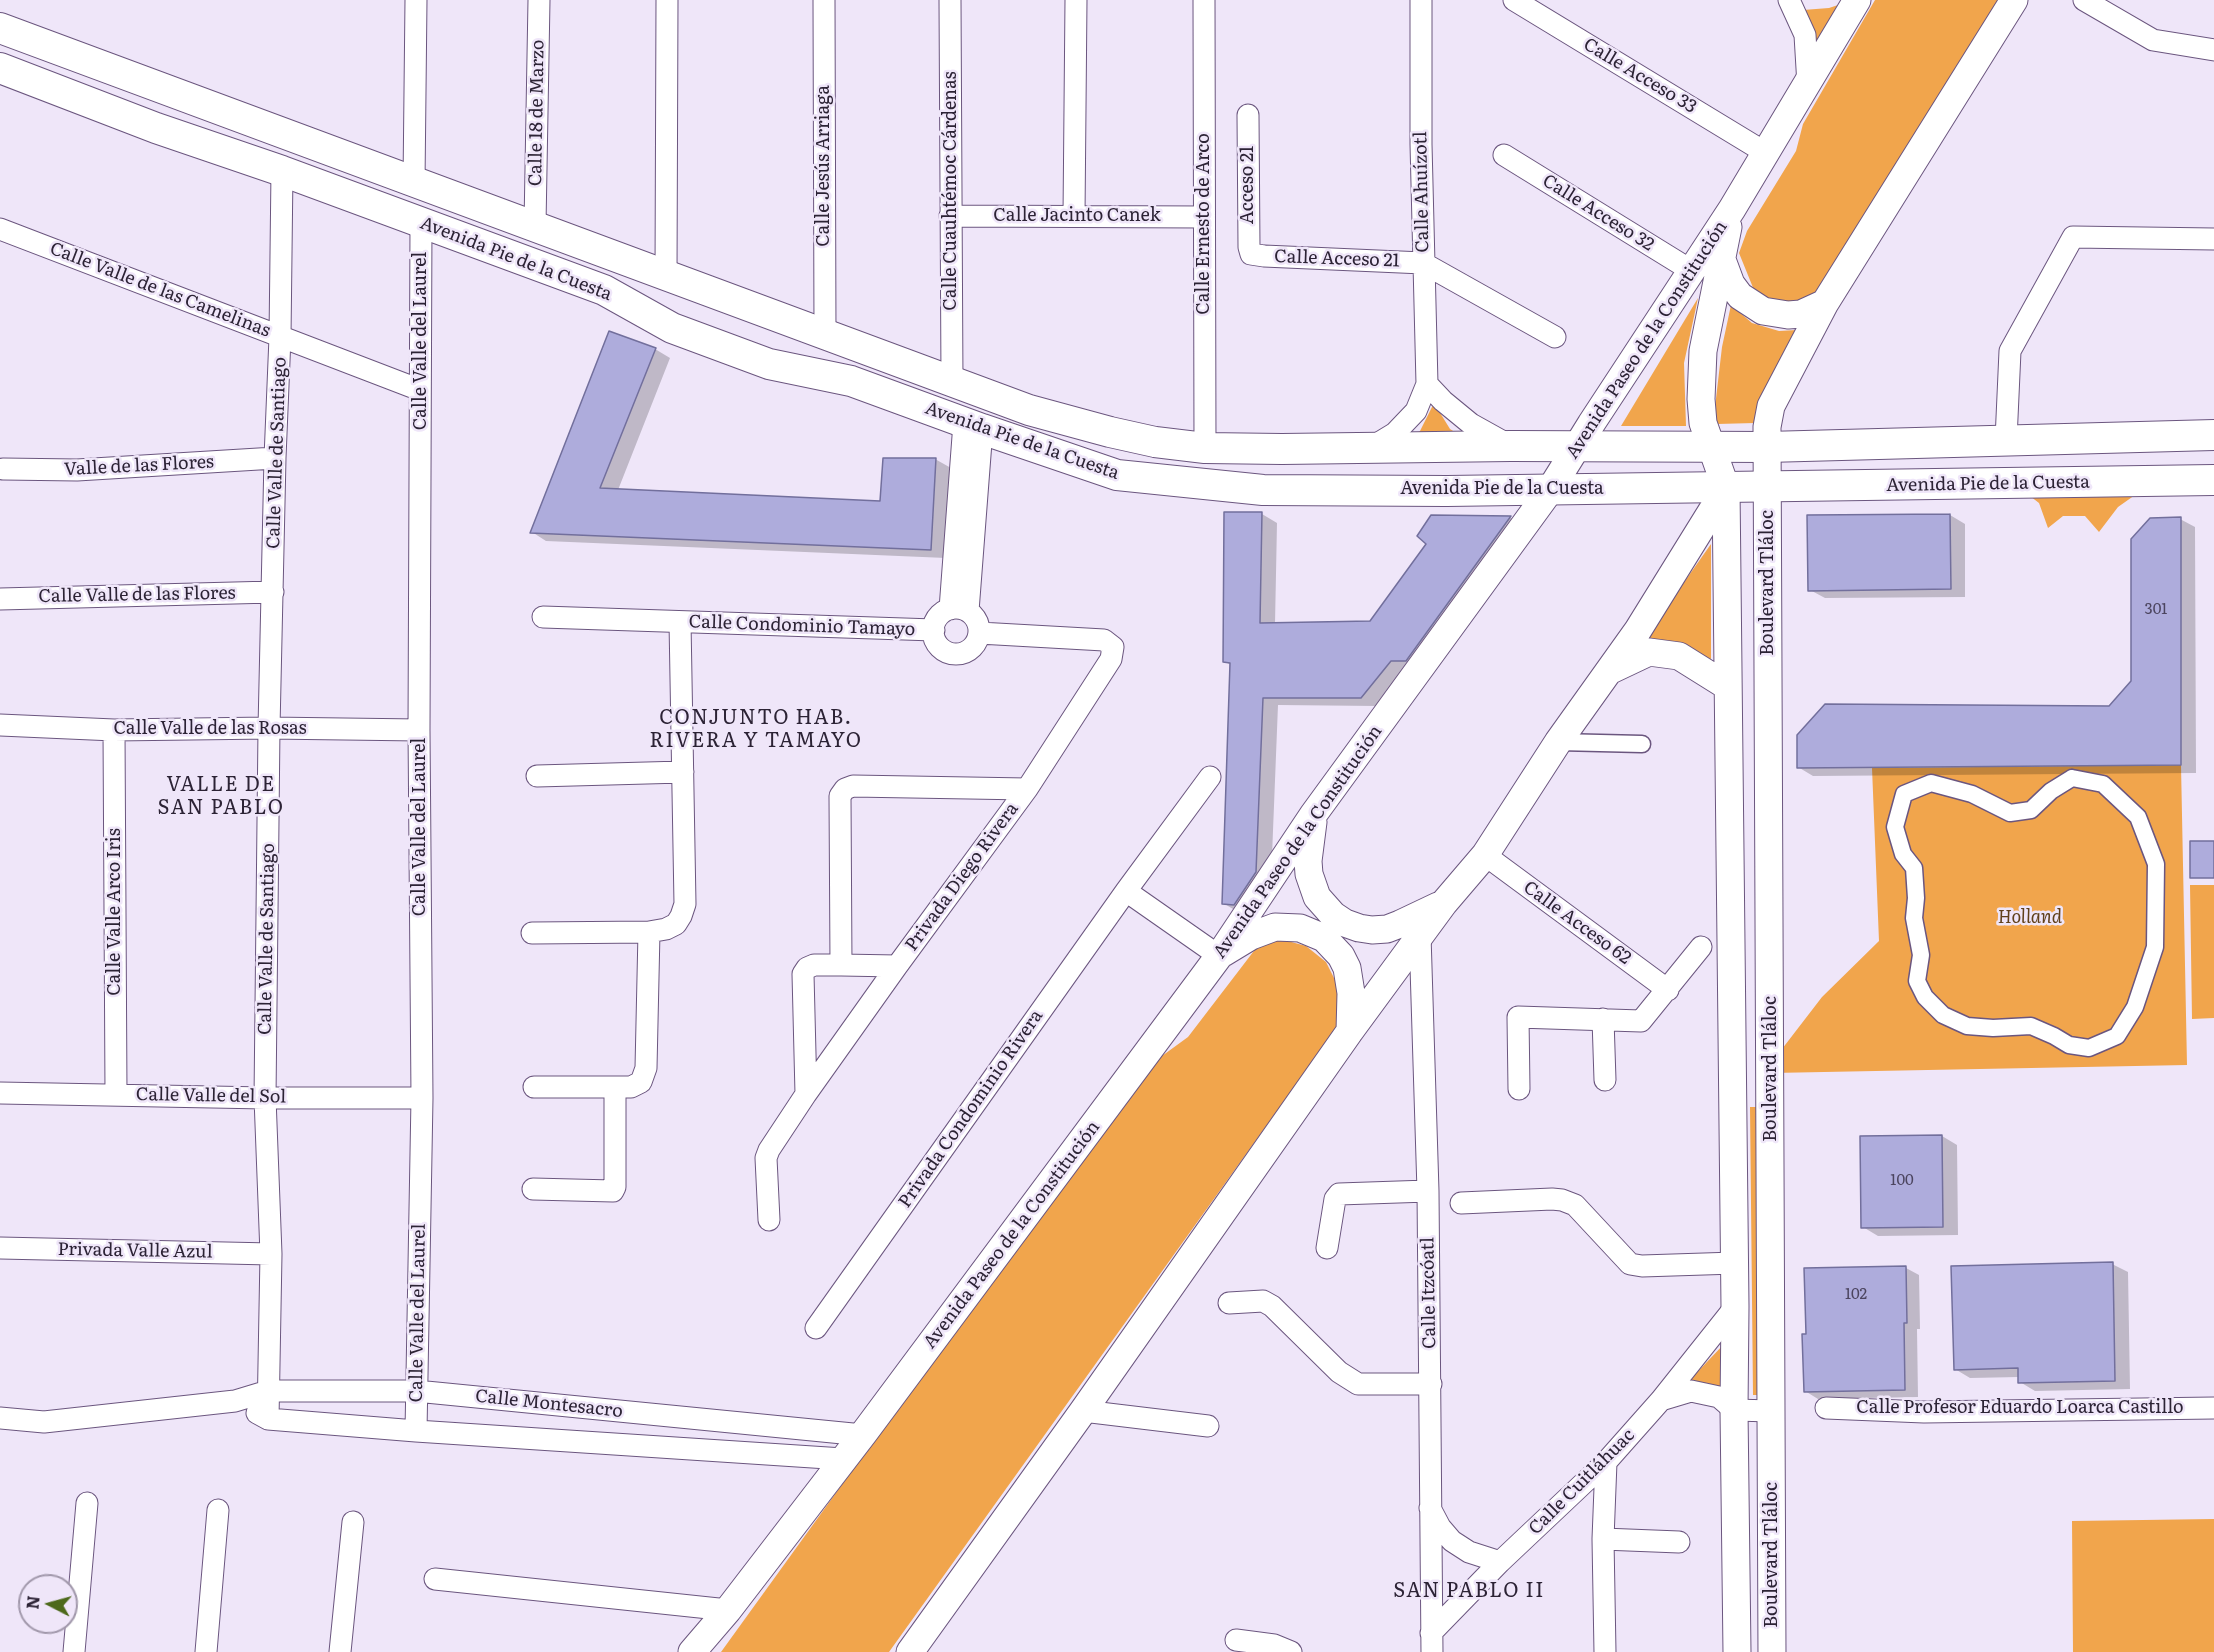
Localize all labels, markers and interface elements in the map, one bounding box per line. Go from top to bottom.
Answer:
street label: Calle Acceso 33 [1580,34,1700,118]
street label: Calle 18 de Marzo [525,40,549,186]
street label: Calle Cuauhtémoc Cárdenas [940,71,962,311]
street label: Calle Jesús Arriaga [813,85,835,247]
street label: Calle Ahuízotl [1410,131,1434,253]
street label: Calle Ernesto de Arco [1193,133,1215,315]
street label: Acceso 21 [1237,146,1259,224]
street label: Calle Acceso 32 [1538,170,1658,256]
street label: Calle Jacinto Canek [993,205,1161,227]
street label: Avenida Pie de la Cuesta [417,212,615,306]
street label: Avenida Paseo de la Constitución [1562,217,1732,463]
street label: Calle Valle de las Camelinas [47,238,273,342]
street label: Calle Acceso 21 [1274,246,1400,272]
street label: Calle Valle del Laurel [410,252,432,430]
street label: Calle Valle de Santiago [263,357,291,549]
street label: Avenida Pie de la Cuesta [922,398,1122,484]
street label: Valle de las Flores [63,451,215,481]
street label: Avenida Pie de la Cuesta [1886,471,2090,497]
street label: Avenida Pie de la Cuesta [1400,478,1604,500]
street label: Boulevard Tláloc [1757,510,1779,656]
street label: Calle Valle de las Flores [38,582,236,608]
house number: 301 [2145,601,2167,619]
street label: Calle Condominio Tamayo [688,611,916,641]
district label: CONJUNTO HAB. RIVERA Y TAMAYO [650,706,862,753]
street label: Calle Valle de las Rosas [113,718,307,740]
street label: Avenida Paseo de la Constitución [1209,721,1387,963]
street label: Calle Valle del Laurel [409,738,431,916]
district label: VALLE DE SAN PABLO [158,773,284,820]
street label: Privada Diego Rivera [901,799,1023,955]
street label: Calle Valle Arco Iris [104,828,126,996]
street label: Calle Valle de Santiago [255,843,279,1035]
street label: Calle Acceso 62 [1519,877,1635,969]
park label: Holland [1998,907,2062,929]
street label: Boulevard Tláloc [1760,996,1782,1142]
street label: Privada Condominio Rivera [894,1006,1048,1212]
street label: Calle Valle del Sol [136,1084,286,1108]
street label: Avenida Paseo de la Constitución [919,1117,1105,1353]
house number: 100 [1890,1172,1914,1190]
street label: Calle Valle del Laurel [406,1224,430,1402]
street label: Calle Itzcóatl [1417,1237,1441,1349]
street label: Privada Valle Azul [57,1239,213,1263]
house number: 102 [1845,1286,1867,1304]
street label: Calle Montesacro [474,1386,624,1422]
street label: Calle Profesor Eduardo Loarca Castillo [1856,1397,2184,1419]
street label: Calle Cuitláhuac [1525,1425,1639,1539]
street label: Boulevard Tláloc [1761,1482,1783,1628]
north arrow [18,1574,78,1634]
district label: SAN PABLO II [1393,1579,1545,1603]
text: N [19,1594,45,1610]

